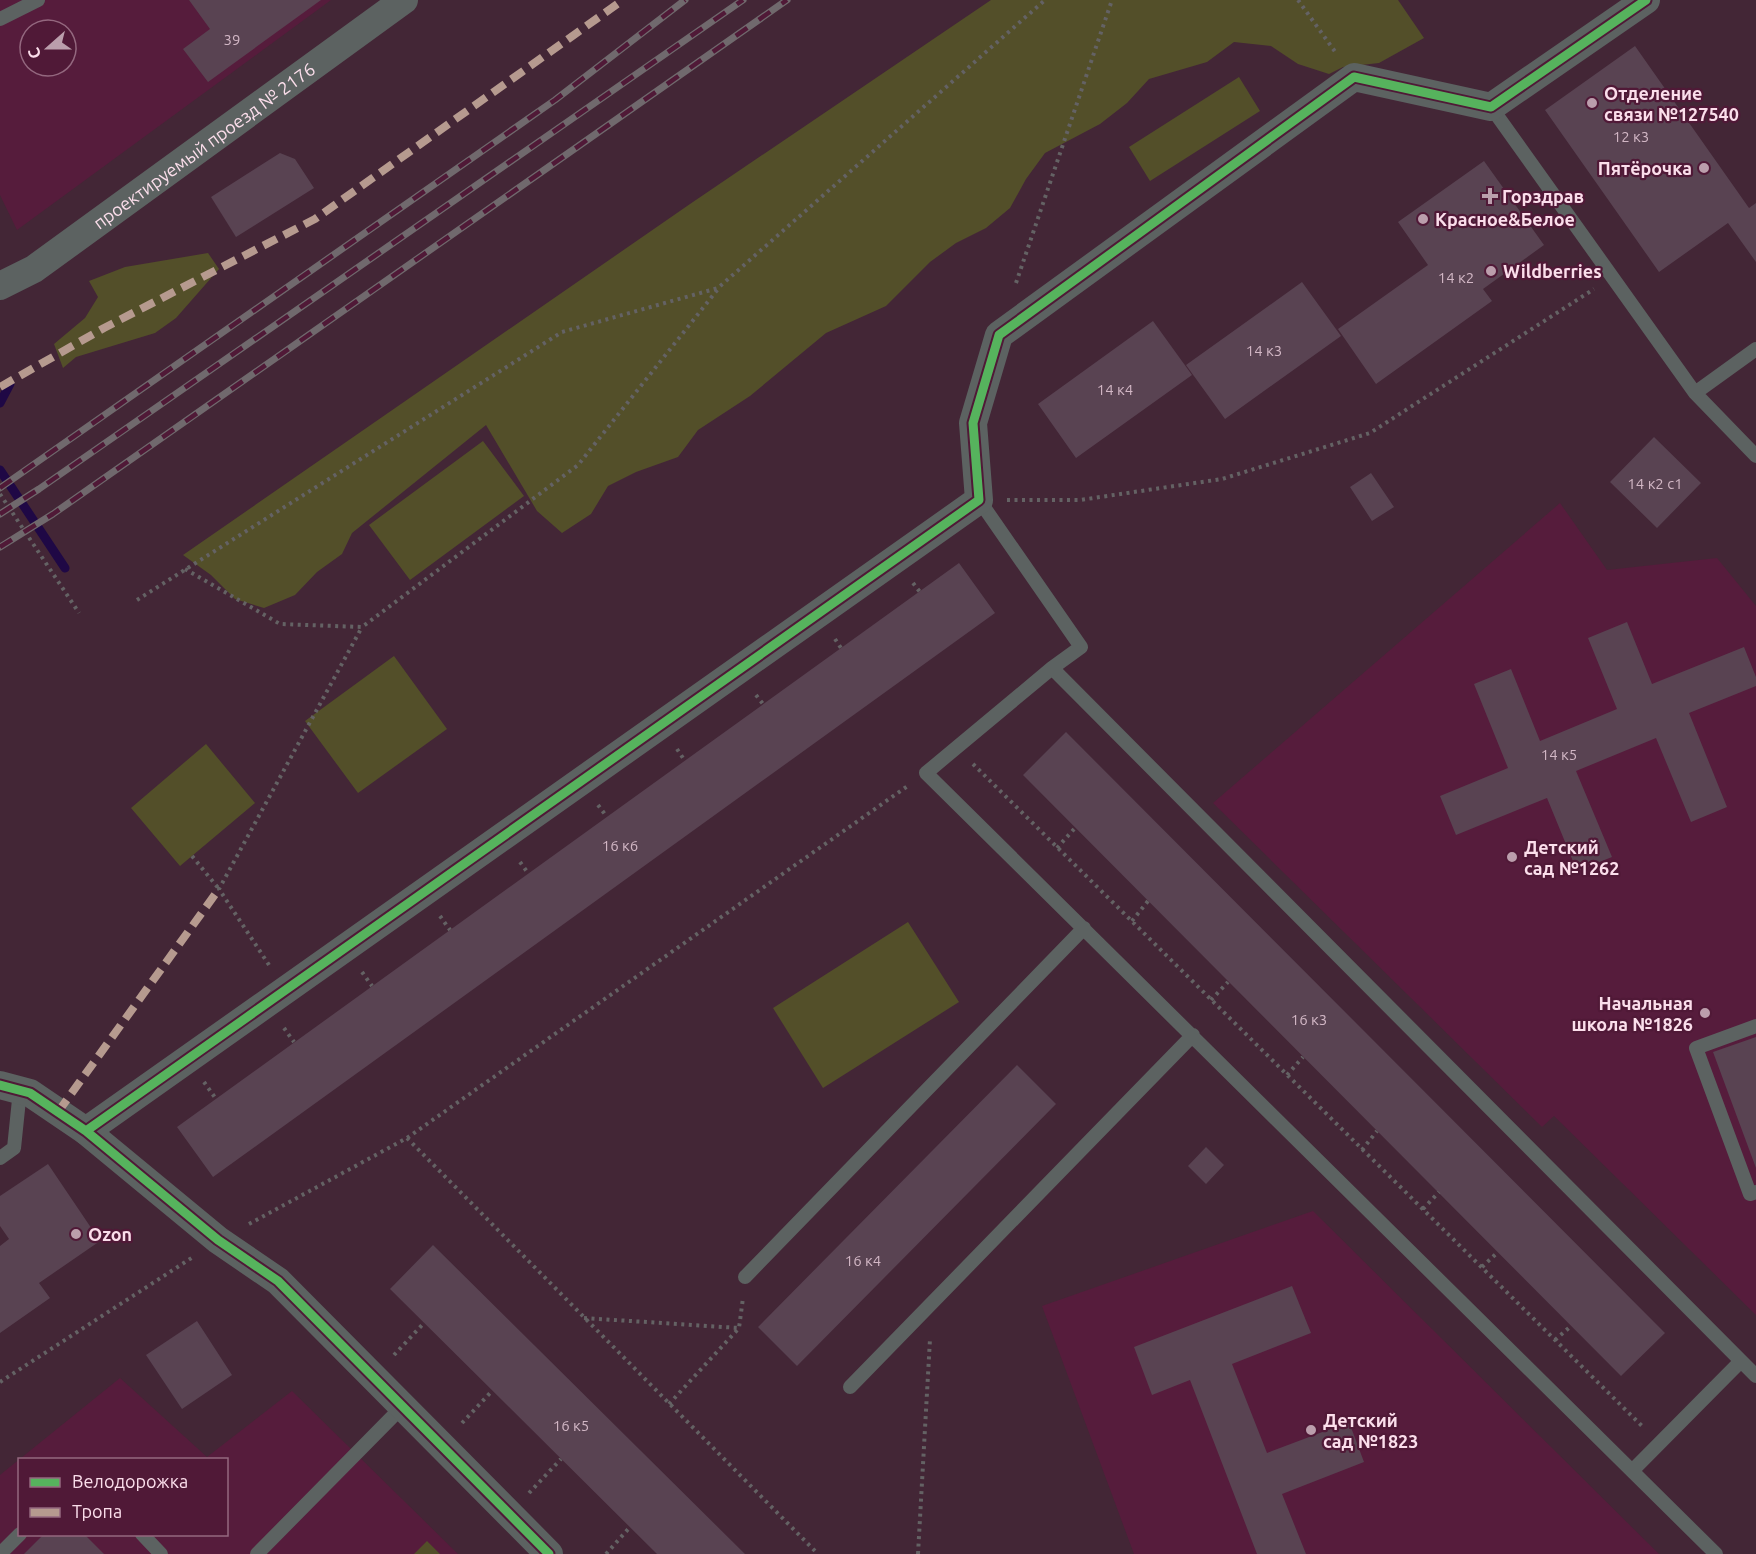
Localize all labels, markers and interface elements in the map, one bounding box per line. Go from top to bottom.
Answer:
north arrow [18,18,78,78]
house number: 39 [224,31,240,48]
text: С [24,45,44,61]
street label: проектируемый проезд № 2176 [89,58,318,233]
place label: Отделение связи №127540 [1604,83,1739,124]
marker: Отделение связи №127540 [1585,96,1599,110]
house number: 12 к3 [1613,128,1649,145]
place label: Пятёрочка [1598,158,1692,178]
marker: Пятёрочка [1697,161,1711,175]
place label: Горздрав [1502,186,1584,206]
marker: Горздрав [1483,189,1497,203]
place label: Красное&Белое [1435,209,1575,229]
marker: Красное&Белое [1416,212,1430,226]
place label: Wildberries [1503,261,1602,281]
marker: Wildberries [1484,264,1498,278]
house number: 14 к2 [1438,269,1474,286]
house number: 14 к3 [1246,342,1282,359]
house number: 14 к4 [1097,381,1133,398]
house number: 14 к2 с1 [1627,475,1683,492]
house number: 14 к5 [1541,746,1577,763]
house number: 16 к6 [602,837,638,854]
place label: Детский сад №1262 [1524,837,1619,878]
marker: Детский сад №1262 [1505,850,1519,864]
place label: Начальная школа №1826 [1571,993,1693,1034]
marker: Начальная школа №1826 [1698,1006,1712,1020]
house number: 16 к3 [1291,1011,1327,1028]
place label: Ozon [88,1224,132,1244]
marker: Ozon [69,1227,83,1241]
house number: 16 к4 [845,1252,881,1269]
place label: Детский сад №1823 [1323,1410,1418,1451]
house number: 16 к5 [553,1417,589,1434]
marker: Детский сад №1823 [1304,1423,1318,1437]
legend [18,1458,228,1536]
text: Велодорожка [72,1471,188,1491]
text: Тропа [72,1501,122,1521]

